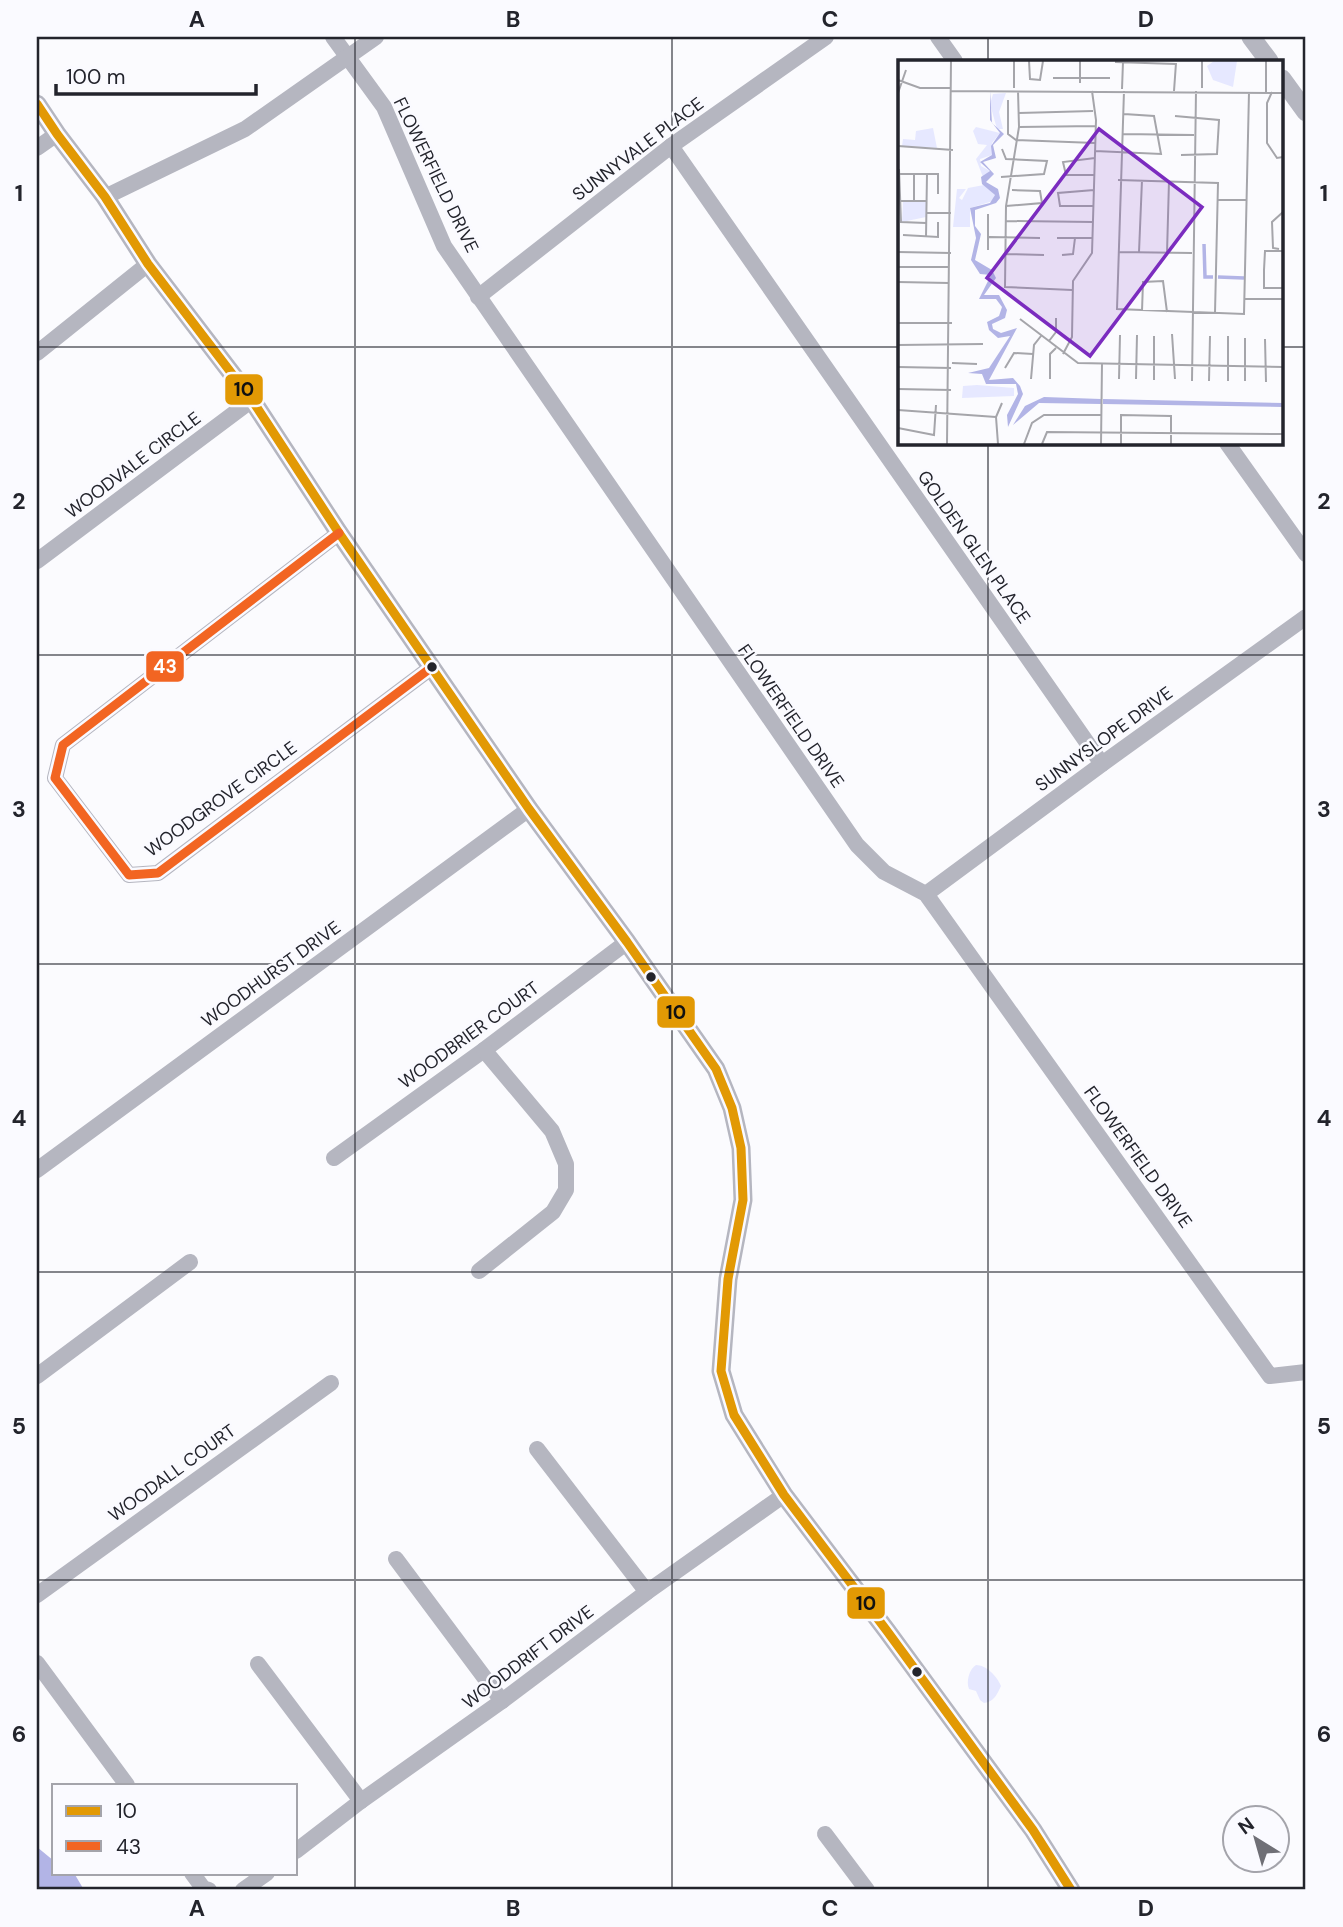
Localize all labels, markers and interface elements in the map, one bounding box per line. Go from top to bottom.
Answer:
text: A [189,4,205,34]
text: B [506,4,520,34]
text: C [822,4,838,34]
text: D [1138,4,1154,34]
scale bar [56,52,256,96]
inset map [898,60,1284,444]
text: 100 m [66,63,126,91]
street label: SUNNYVALE PLACE [567,92,709,206]
street label: FLOWERFIELD DRIVE [388,93,484,257]
text: 1 [15,178,23,208]
text: 1 [1320,178,1328,208]
line badge: 10 [224,373,264,406]
text: 10 [234,377,254,402]
street label: WOODVALE CIRCLE [60,406,206,524]
street label: GOLDEN GLEN PLACE [912,466,1036,628]
text: 2 [12,486,26,516]
text: 2 [1317,486,1331,516]
street label: FLOWERFIELD DRIVE [732,640,850,792]
line badge: 43 [145,650,185,683]
text: 43 [153,654,177,679]
unlabelled marker [425,660,439,674]
street label: SUNNYSLOPE DRIVE [1030,681,1178,797]
street label: WOODGROVE CIRCLE [140,736,302,862]
text: 3 [12,794,26,824]
text: 3 [1317,794,1331,824]
street label: WOODHURST DRIVE [197,915,345,1033]
unlabelled marker [644,970,658,984]
street label: WOODBRIER COURT [394,976,544,1094]
line badge: 10 [656,995,696,1029]
text: 10 [666,1000,686,1025]
street label: FLOWERFIELD DRIVE [1078,1081,1198,1233]
text: 4 [12,1103,27,1133]
text: 4 [1317,1103,1332,1133]
text: 5 [12,1411,26,1441]
text: 5 [1317,1411,1331,1441]
street label: WOODALL COURT [104,1419,240,1527]
line badge: 10 [846,1586,886,1620]
text: 10 [856,1591,876,1616]
street label: WOODDRIFT DRIVE [457,1600,599,1714]
unlabelled marker [910,1665,924,1679]
text: 6 [12,1719,26,1749]
text: 6 [1317,1719,1331,1749]
legend [52,1784,298,1874]
text: 10 [116,1797,137,1825]
north arrow [1220,1804,1290,1874]
text: N [1233,1812,1259,1840]
text: 43 [116,1833,141,1861]
text: A [189,1893,205,1923]
text: B [506,1893,520,1923]
text: C [822,1893,838,1923]
text: D [1138,1893,1154,1923]

